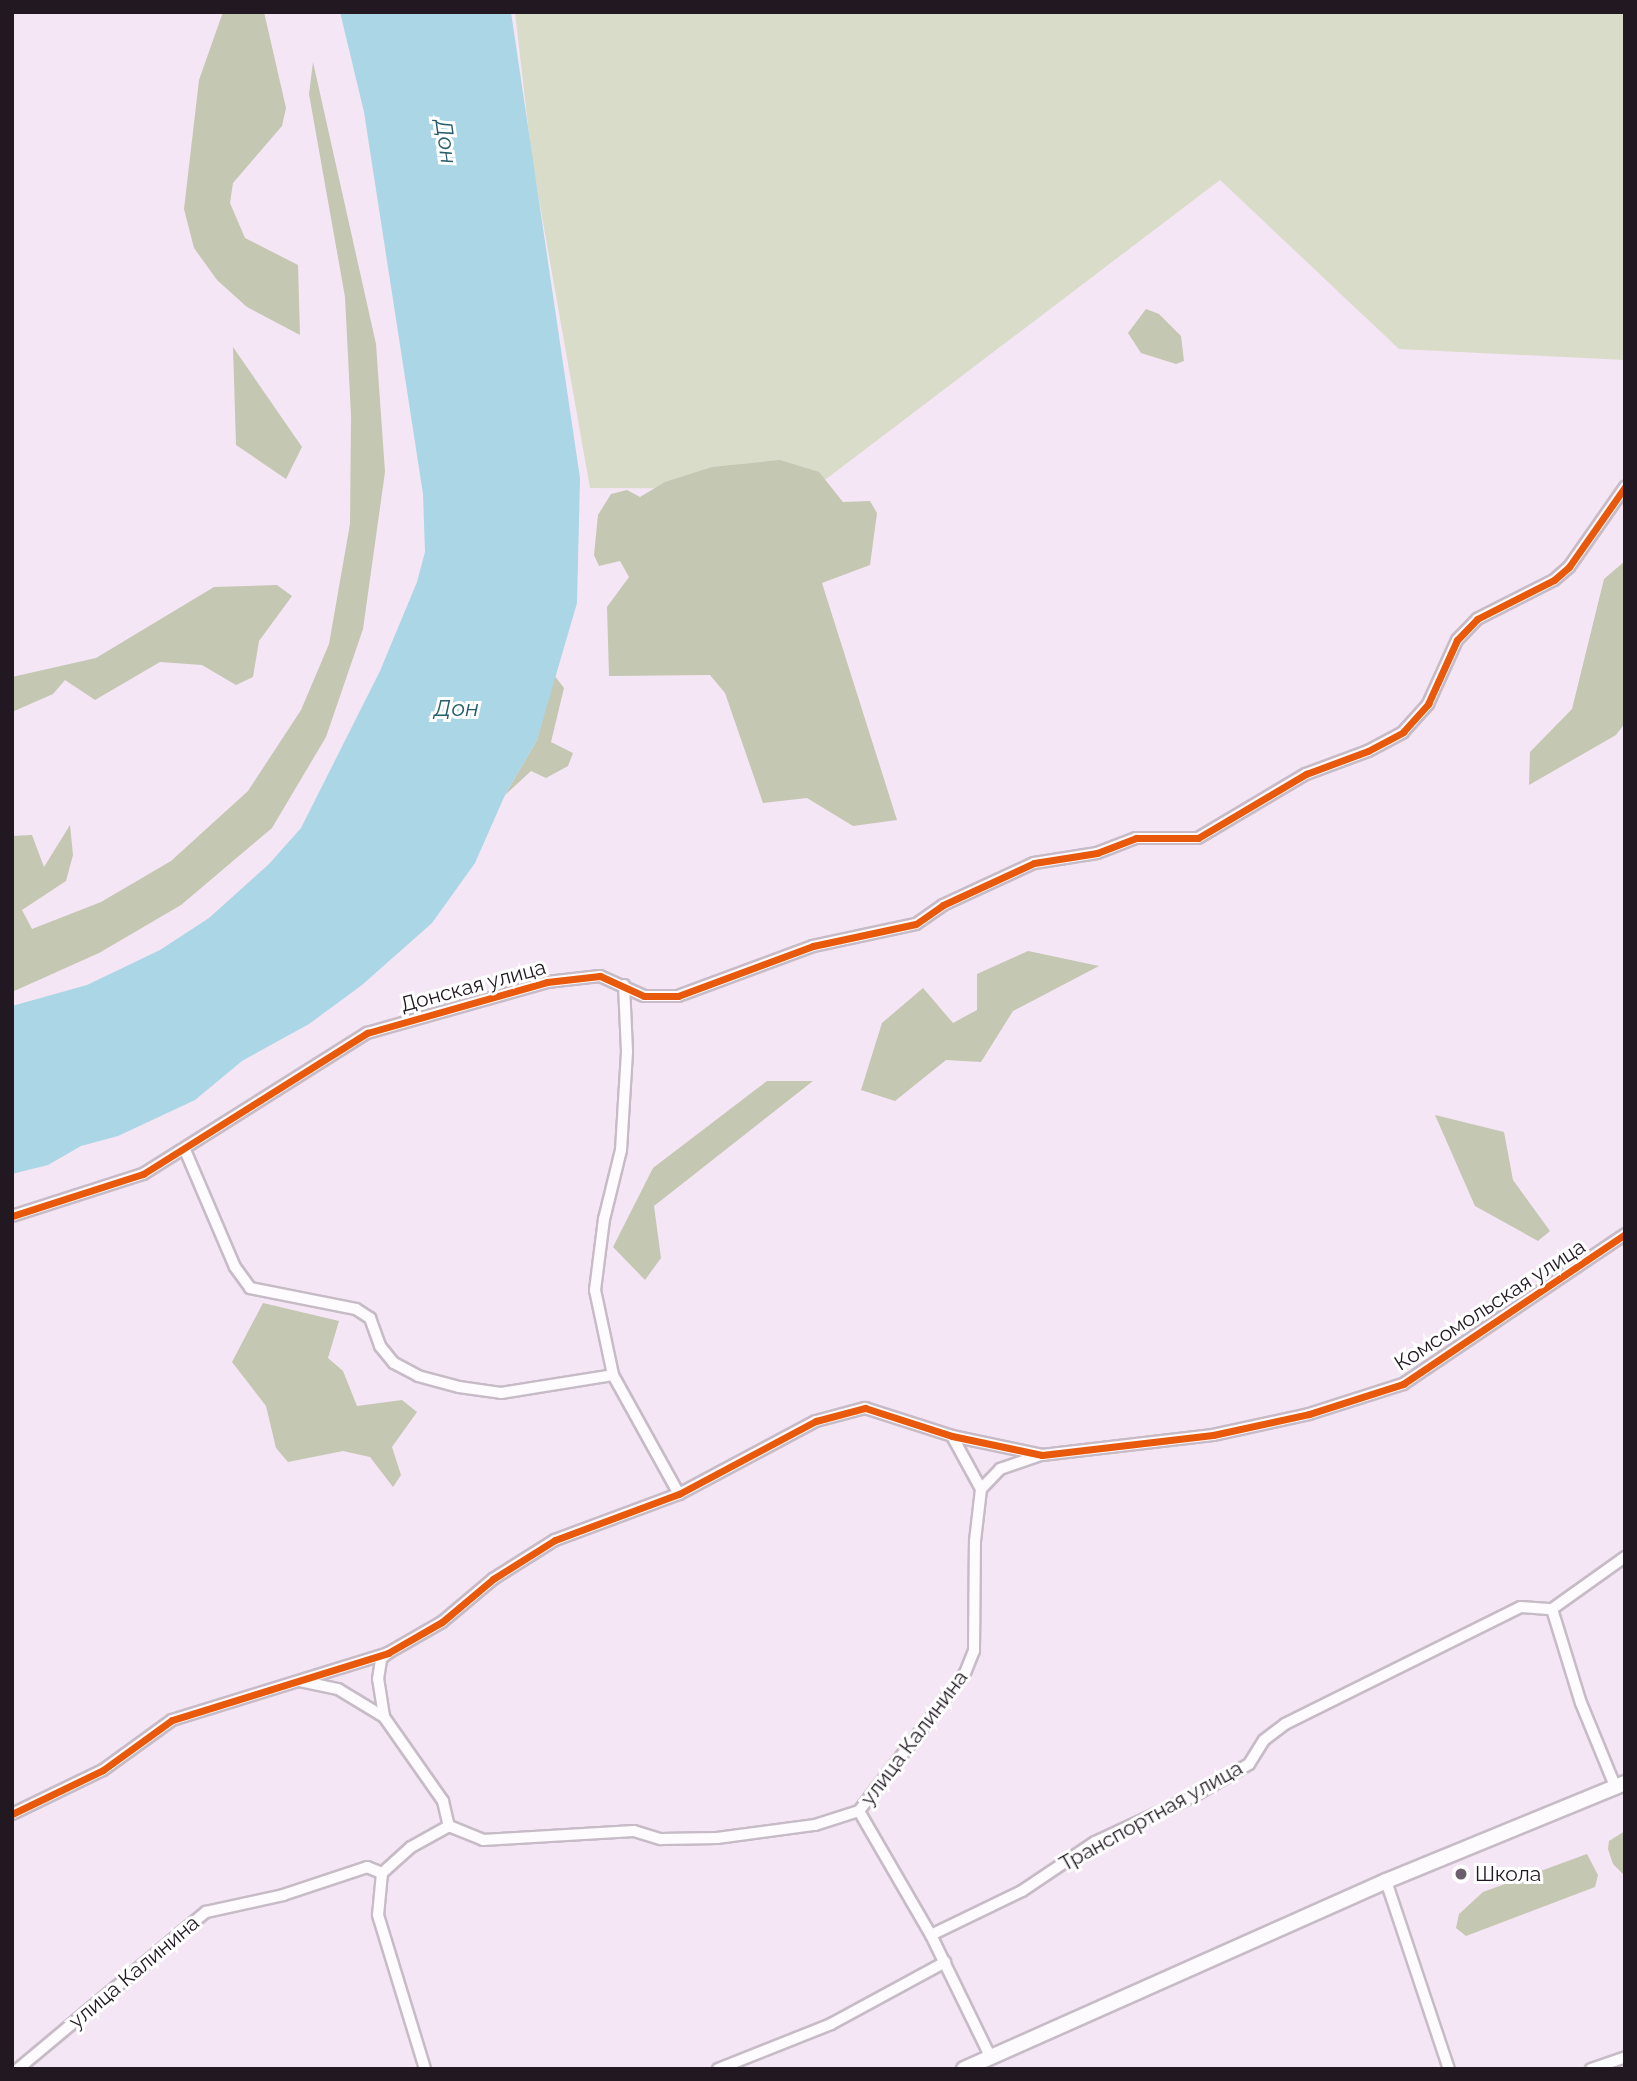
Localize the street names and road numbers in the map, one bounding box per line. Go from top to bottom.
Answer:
street label: Донская улица [397,954,549,1018]
street label: Комсомольская улица [1390,1234,1590,1376]
street label: улица Калинина [855,1666,973,1810]
street label: Транспортная улица [1055,1755,1247,1877]
street label: улица Калинина [64,1910,204,2034]

